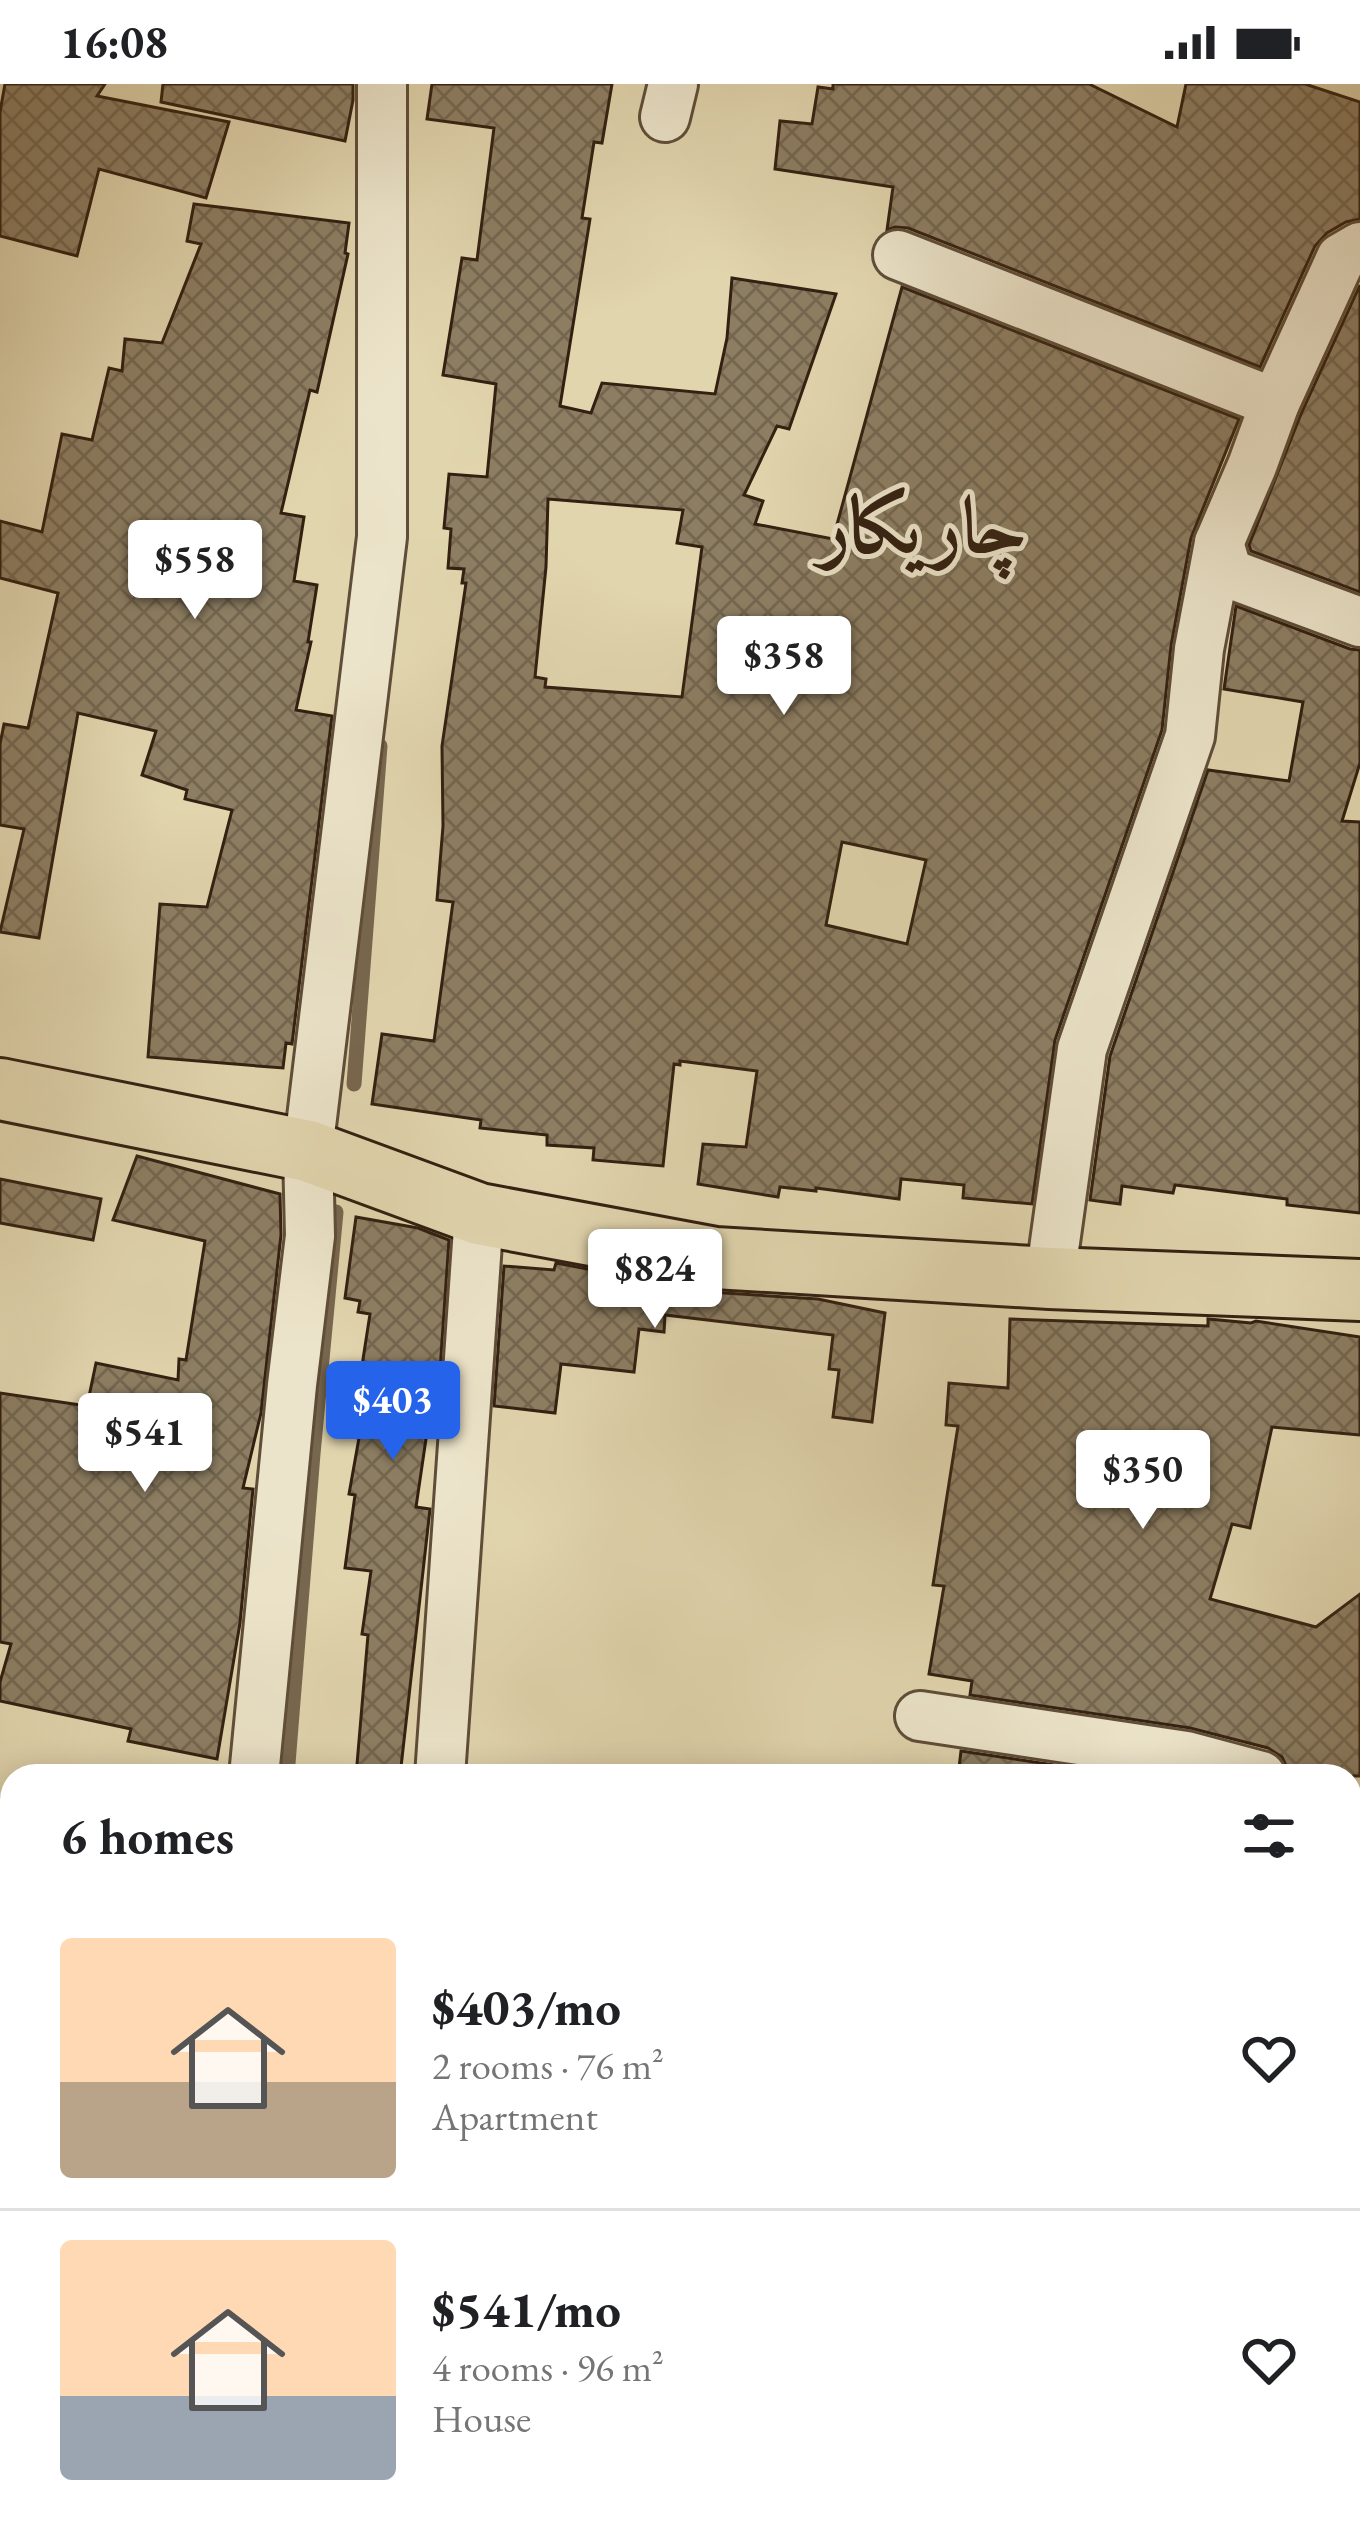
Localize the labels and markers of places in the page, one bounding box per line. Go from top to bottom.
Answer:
pin: $558 [124,520,266,622]
pin: $358 [713,616,855,718]
pin: $824 [584,1229,726,1331]
pin: $403 [322,1361,464,1463]
pin: $541 [74,1393,216,1495]
pin: $350 [1072,1430,1214,1532]

